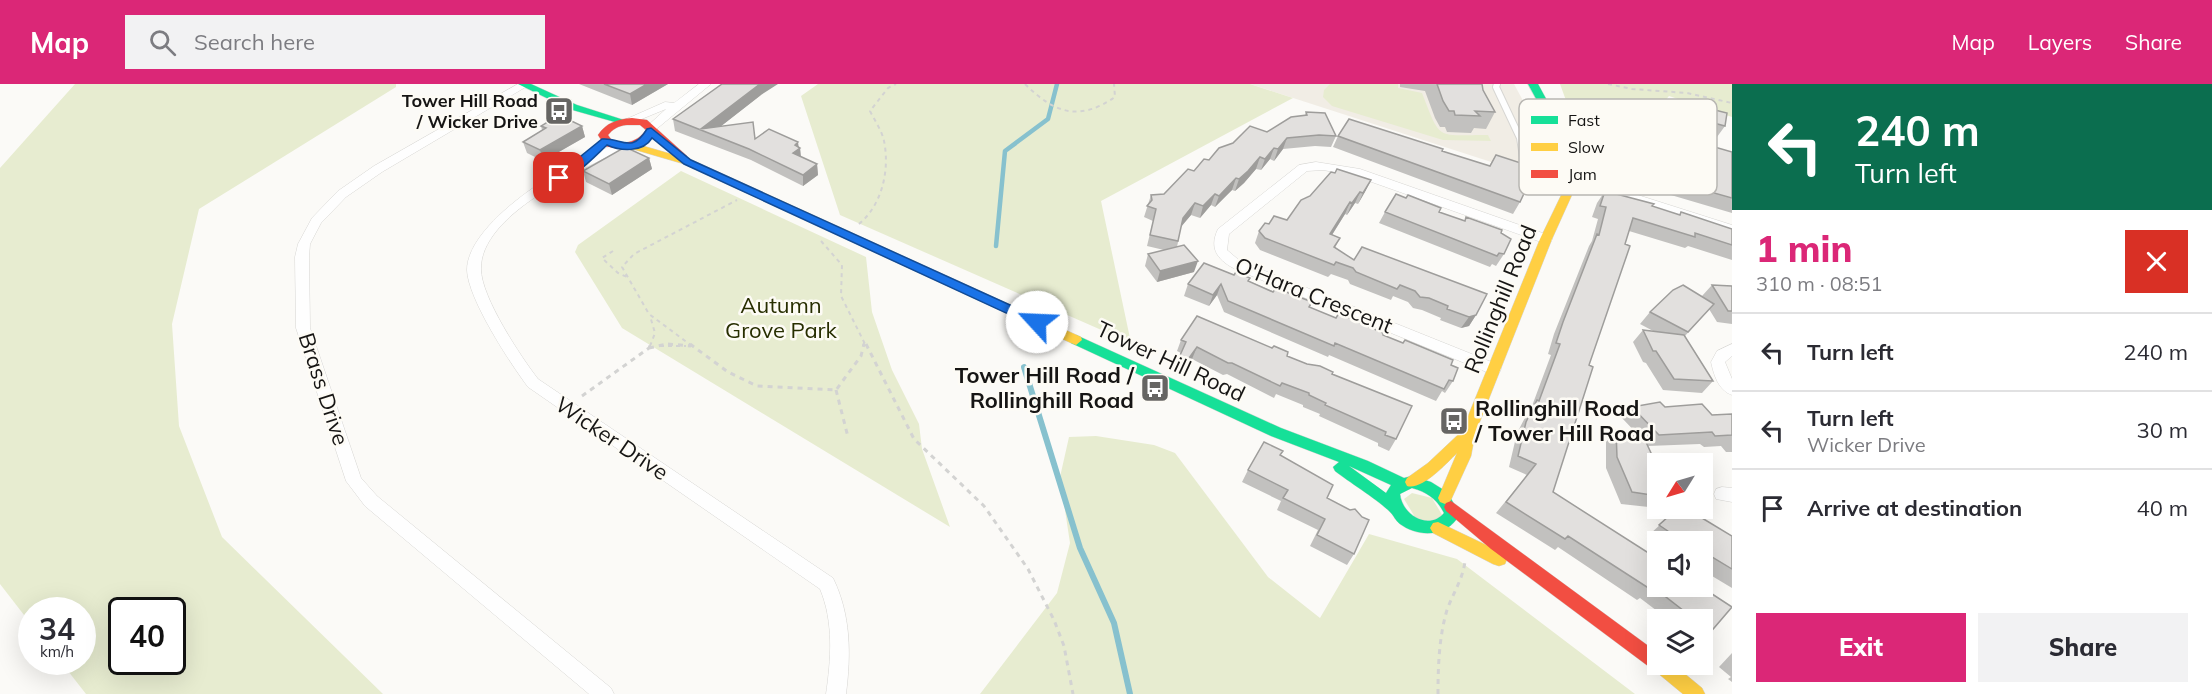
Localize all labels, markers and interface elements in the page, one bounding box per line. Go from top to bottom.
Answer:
search box [125,15,545,69]
text: Map [30,25,89,60]
icon: search [146,26,179,59]
text: Search here [194,28,315,56]
text: Map [1952,29,1995,55]
text: Layers [2028,29,2092,55]
text: Share [2125,29,2182,55]
place label: Tower Hill Road / Wicker Drive [402,89,538,133]
bus stop icon: Tower Hill Road / Wicker Drive [543,95,575,127]
legend [1519,99,1717,195]
text: 240 m [1855,104,1980,157]
icon: left [1756,108,1834,186]
text: Fast [1568,110,1600,130]
text: Slow [1568,137,1605,157]
pin [533,152,584,203]
text: Turn left [1855,156,1957,190]
icon: arrive [542,161,575,194]
text: Jam [1568,164,1597,184]
street label: Rollinghill Road [1457,221,1543,377]
text: 1 min [1756,226,1852,271]
button: close [2125,230,2188,293]
street label: O'Hara Crescent [1231,251,1397,340]
text: 310 m · 08:51 [1756,271,1882,296]
position arrow [1005,290,1069,354]
park label: Autumn Grove Park [725,291,838,344]
street label: Tower Hill Road [1092,314,1250,408]
street label: Brass Drive [293,329,355,449]
icon: left [1756,336,1789,369]
text: Turn left [1807,338,1894,366]
text: 240 m [2123,338,2188,366]
place label: Tower Hill Road / Rollinghill Road [955,361,1135,414]
bus stop icon: Tower Hill Road / Rollinghill Road [1139,372,1171,404]
street label: Wicker Drive [550,390,674,486]
place label: Rollinghill Road / Tower Hill Road [1474,394,1654,447]
text: Turn left [1807,404,1894,432]
bus stop icon: Rollinghill Road / Tower Hill Road [1438,405,1470,437]
icon: left [1756,414,1789,447]
text: 30 m [2137,416,2188,444]
text: Wicker Drive [1807,432,1926,457]
north arrow [1647,453,1713,519]
map controls [1647,453,1713,675]
icon: arrive [1756,492,1789,525]
text: Arrive at destination [1807,494,2022,522]
text: 40 m [2137,494,2188,522]
button: sound [1647,531,1713,597]
speed limit sign: 40 [108,597,186,675]
button: layers [1647,609,1713,675]
text: 34 [39,610,75,648]
button: Exit [1756,613,1966,682]
button: Share [1978,613,2188,682]
text: km/h [40,642,74,661]

